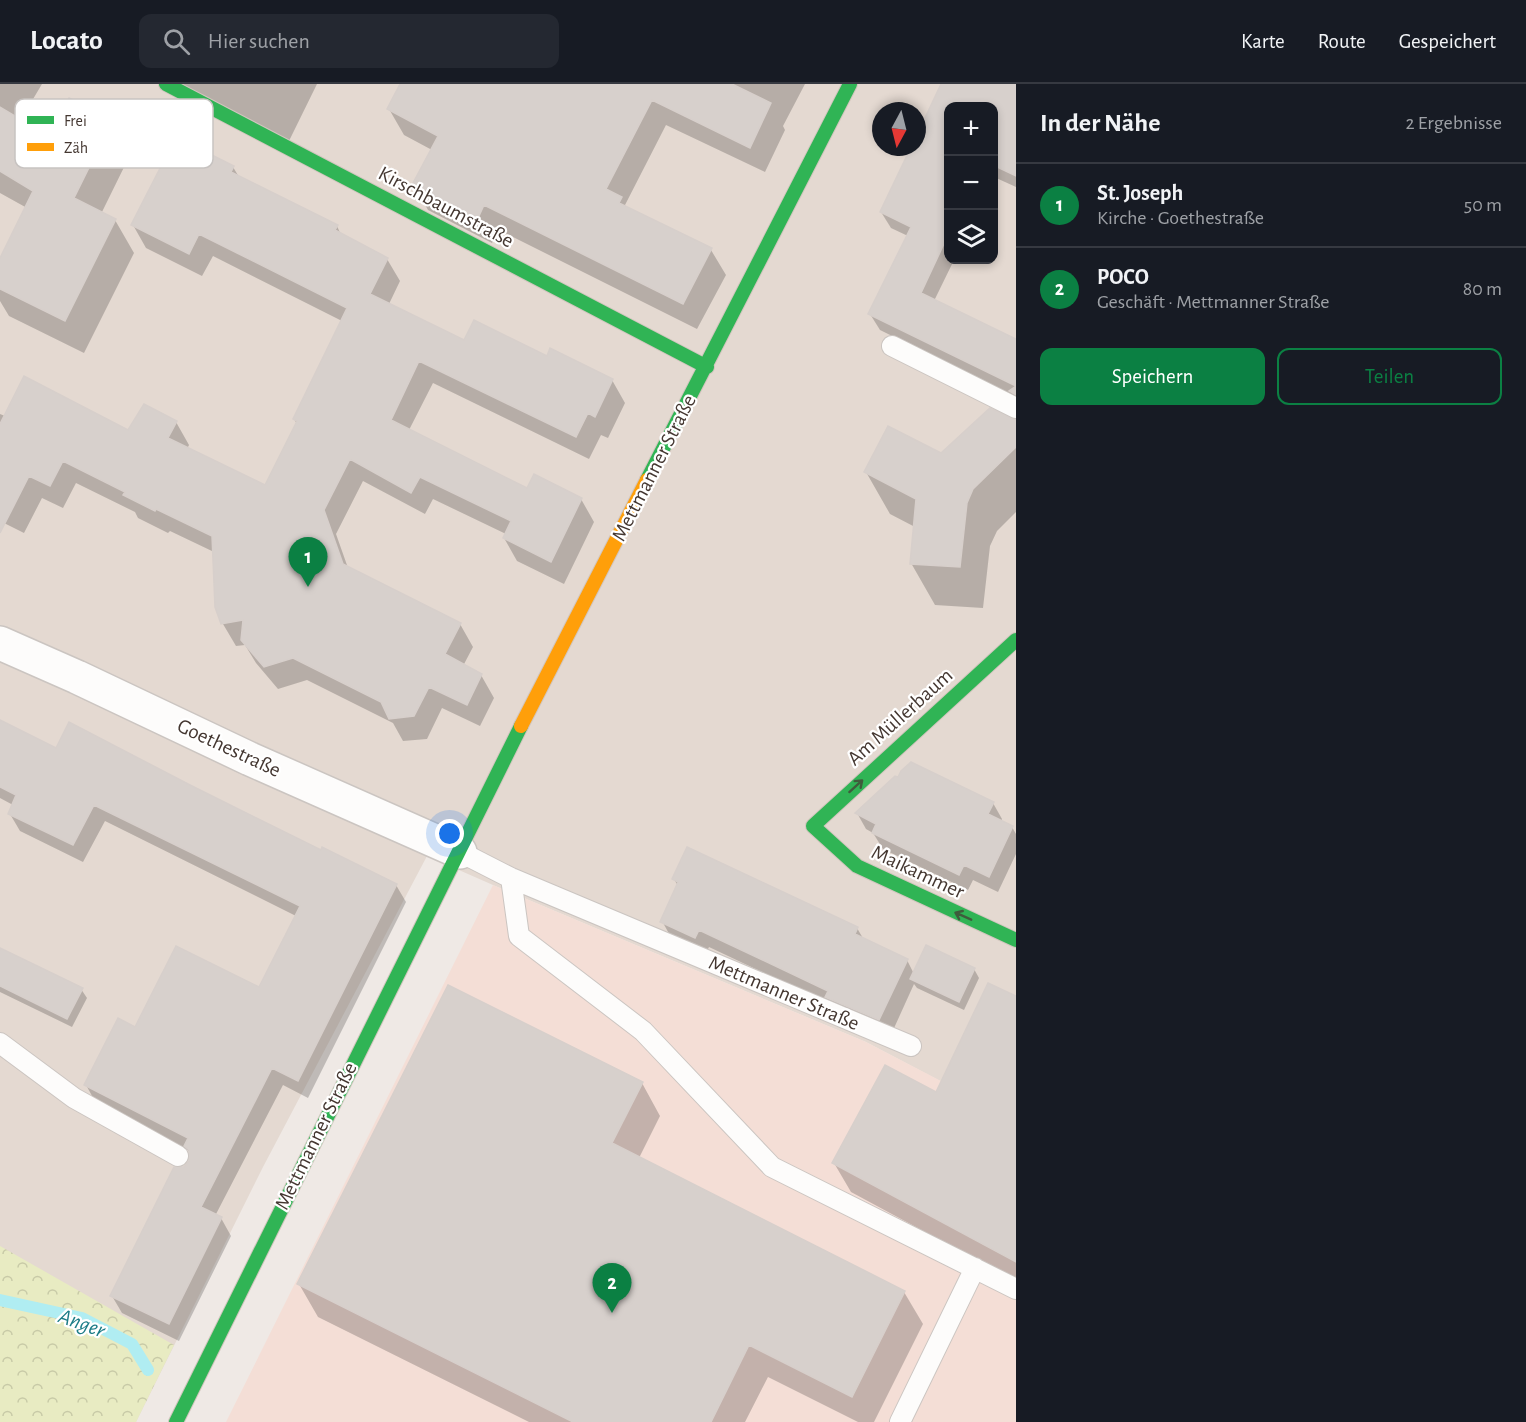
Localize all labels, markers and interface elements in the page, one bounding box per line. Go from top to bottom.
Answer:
search box [139,14,559,68]
icon: search [160,25,193,58]
text: Locato [30,27,103,55]
text: Hier suchen [208,30,310,52]
text: Karte [1241,31,1285,52]
text: Route [1318,31,1366,52]
text: Gespeichert [1399,31,1496,52]
legend [15,99,213,168]
north arrow [872,102,926,156]
map controls [944,102,998,264]
button: + [944,102,998,156]
text: In der Nähe [1040,110,1160,136]
text: Frei [64,113,87,129]
text: 2 Ergebnisse [1405,113,1502,133]
text: Zäh [64,140,88,156]
button: − [944,156,998,210]
street label: Kirschbaumstraße [375,163,517,251]
text: St. Joseph [1097,182,1183,204]
text: 1 [1056,195,1063,215]
text: 50 m [1464,195,1502,215]
text: Kirche · Goethestraße [1097,208,1264,228]
button: layers [944,210,998,264]
text: POCO [1097,266,1149,288]
text: 2 [1055,279,1064,299]
text: 80 m [1463,279,1502,299]
text: Geschäft · Mettmanner Straße [1097,292,1330,312]
button: Speichern [1040,348,1265,405]
button: Teilen [1277,348,1502,405]
street label: Mettmanner Straße [608,391,700,545]
pin: 1 [288,538,328,587]
street label: Am Müllerbaum [843,664,957,770]
street label: Goethestraße [174,715,284,781]
one-way arrow [848,779,863,793]
your location [435,819,464,848]
street label: Maikammer [868,841,968,903]
one-way arrow [954,910,972,921]
street label: Mettmanner Straße [706,952,862,1034]
street label: Mettmanner Straße [271,1059,361,1213]
pin: 2 [592,1264,632,1313]
water label: Anger [55,1304,109,1342]

